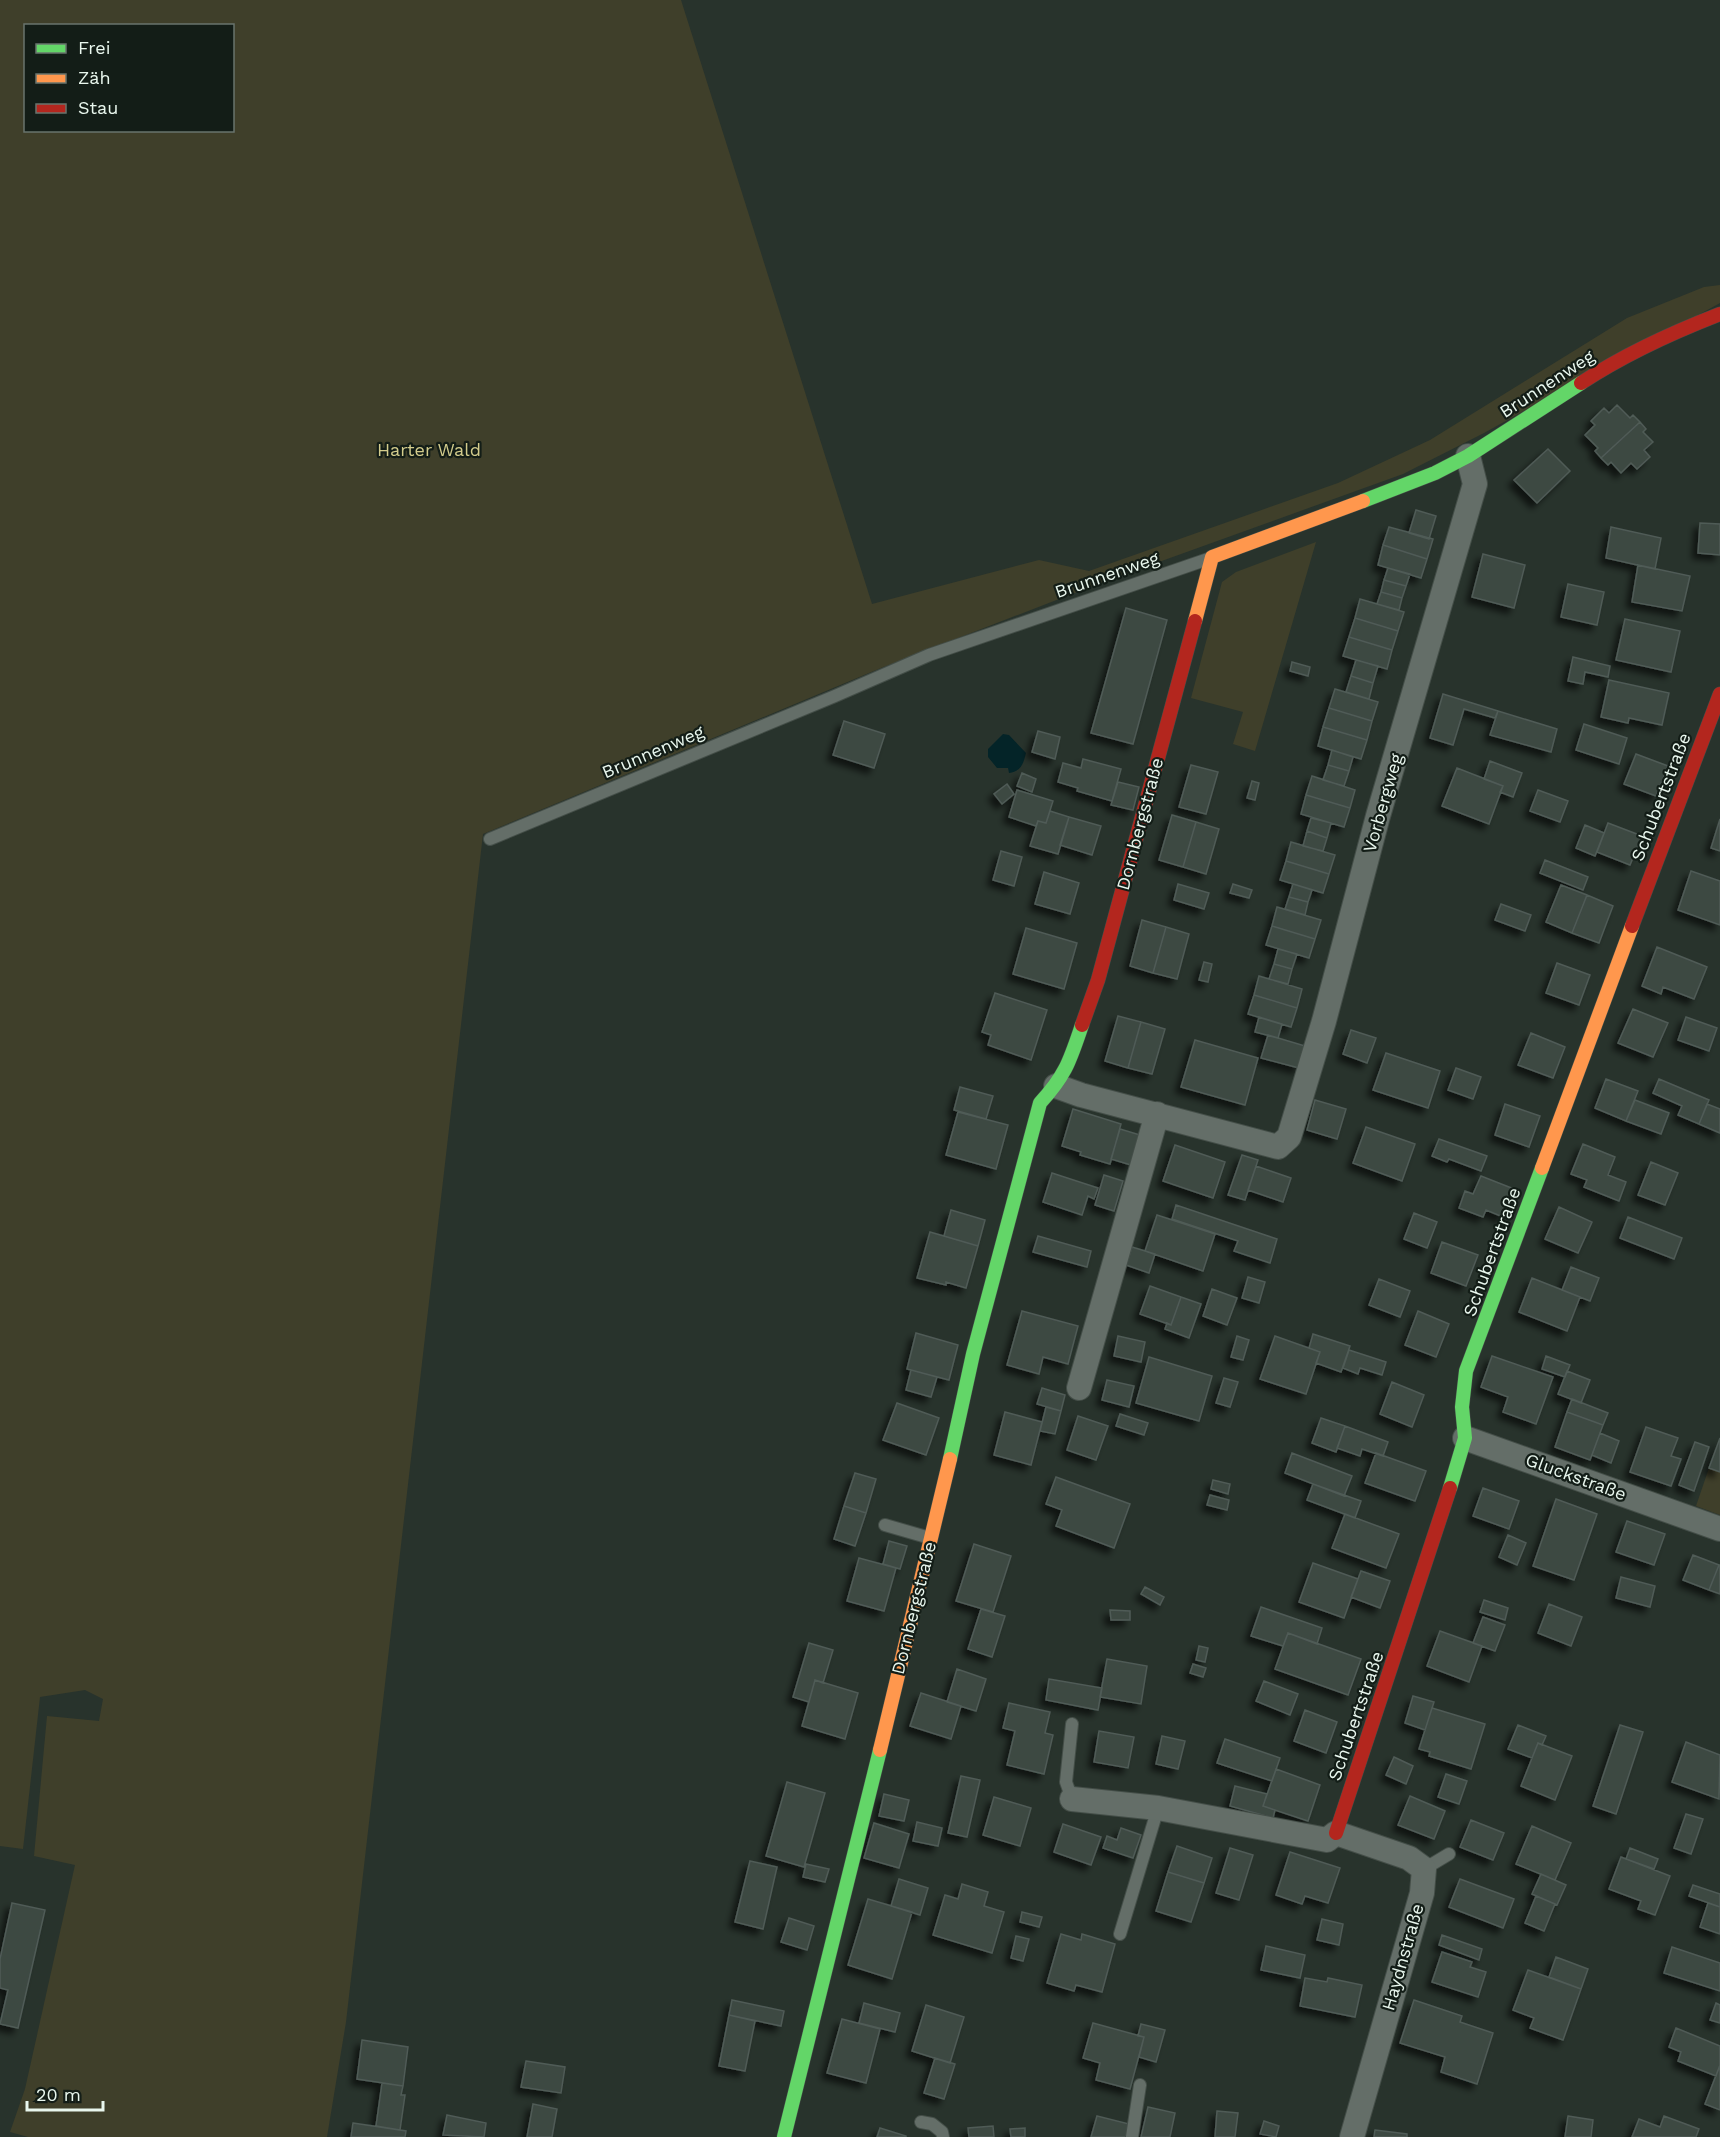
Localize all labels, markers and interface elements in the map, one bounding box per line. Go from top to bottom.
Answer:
legend [24,24,234,132]
text: Frei [78,37,110,58]
text: Zäh [78,67,111,88]
text: Stau [78,97,118,118]
street label: Brunnenweg [1495,345,1598,422]
park label: Harter Wald [377,439,481,460]
street label: Brunnenweg [1052,547,1162,602]
street label: Brunnenweg [599,720,707,782]
street label: Schubertstraße [1626,730,1695,864]
street label: Vorbergweg [1358,751,1407,855]
street label: Dornbergstraße [1112,755,1167,892]
street label: Schubertstraße [1458,1184,1525,1319]
street label: Gluckstraße [1523,1449,1629,1504]
street label: Dornbergstraße [887,1539,940,1677]
street label: Schubertstraße [1324,1648,1388,1783]
street label: Haydnstraße [1377,1901,1428,2013]
scale bar [27,2074,104,2112]
text: 20 m [36,2084,81,2105]

